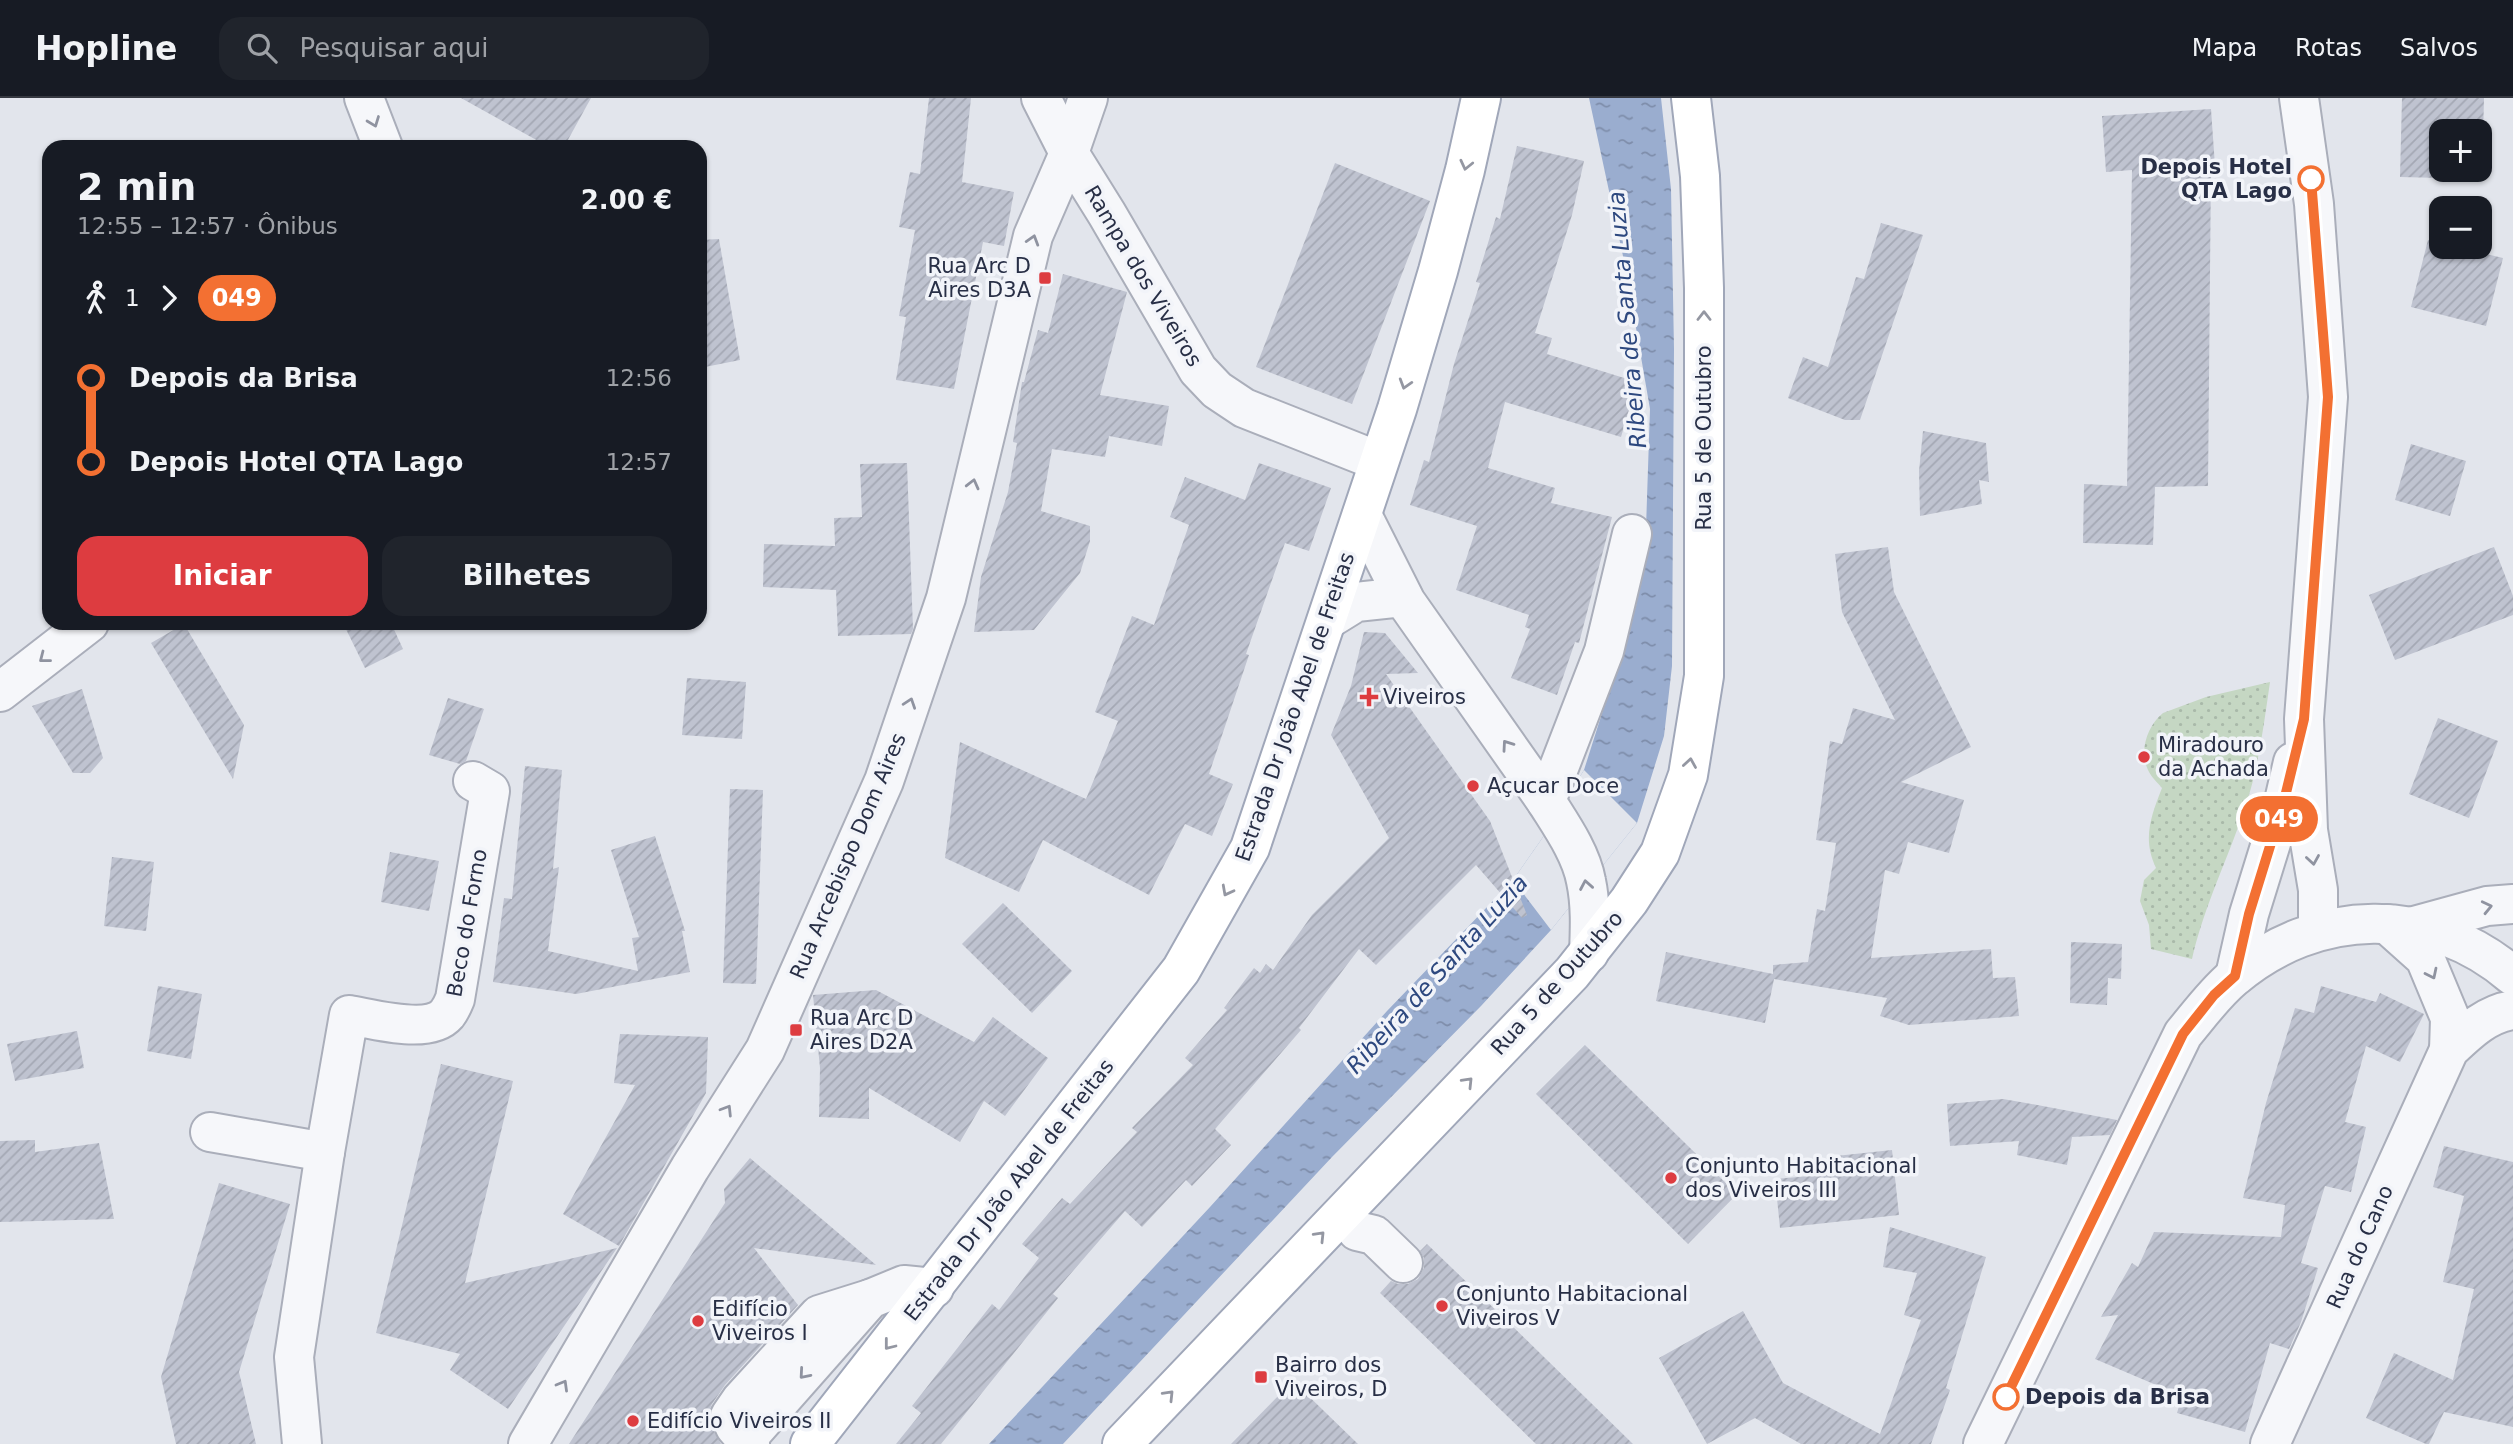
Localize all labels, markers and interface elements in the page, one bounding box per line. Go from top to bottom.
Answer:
search box [219,17,709,80]
text: Hopline [35,29,177,68]
icon: search [243,29,281,67]
text: Pesquisar aqui [299,33,489,63]
text: Mapa [2192,34,2257,62]
text: Rotas [2295,34,2362,62]
text: Salvos [2400,34,2478,62]
one-way arrow [365,116,379,128]
map controls [2429,119,2492,259]
button: + [2429,119,2492,182]
place label: Depois Hotel QTA Lago [2140,155,2292,203]
one-way arrow [1460,159,1475,171]
text: 2 min [77,165,196,209]
marker: Depois Hotel QTA Lago [2298,166,2324,192]
street label: Rampa dos Viveiros [1079,181,1207,371]
text: 2.00 € [581,185,672,215]
water label: Ribeira de Santa Luzia [1603,190,1651,450]
button: − [2429,196,2492,259]
text: 12:55 – 12:57 · Ônibus [77,213,338,239]
one-way arrow [1025,234,1040,246]
place label: Rua Arc D Aires D3A [928,254,1032,302]
marker: Rua Arc D Aires D3A [1037,270,1053,286]
icon: walk [77,279,115,317]
icon: forward [150,279,188,317]
text: 049 [212,284,262,312]
text: 1 [125,285,140,311]
one-way arrow [1696,311,1712,321]
street label: Rua 5 de Outubro [1692,345,1716,531]
text: Depois da Brisa [129,363,358,393]
text: 12:56 [606,365,672,391]
one-way arrow [1398,377,1413,389]
text: Depois Hotel QTA Lago [129,447,463,477]
text: 12:57 [606,449,672,475]
one-way arrow [965,478,980,490]
button: Iniciar [77,536,368,616]
button: Bilhetes [382,536,672,616]
street label: Estrada Dr João Abel de Freitas [1231,549,1359,865]
one-way arrow [40,649,52,662]
place label: Viveiros [1383,685,1466,709]
marker: Viveiros [1361,689,1377,705]
one-way arrow [902,697,916,709]
street label: Rua Arcebispo Dom Aires [785,729,911,983]
place label: Miradouro da Achada [2158,733,2269,781]
one-way arrow [1503,740,1515,753]
marker: Miradouro da Achada [2136,749,2152,765]
one-way arrow [1682,757,1697,769]
place label: Açucar Doce [1487,774,1619,798]
marker: Açucar Doce [1465,778,1481,794]
line badge: 049 [2239,796,2319,842]
text: 049 [2254,805,2304,833]
street label: Beco do Forno [442,847,492,999]
one-way arrow [2305,854,2320,866]
water label: Ribeira de Santa Luzia [1341,869,1533,1079]
one-way arrow [1579,879,1594,891]
one-way arrow [1222,884,1235,896]
one-way arrow [2481,900,2493,915]
street label: Rua 5 de Outubro [1486,906,1628,1060]
one-way arrow [2424,967,2438,979]
place label: Rua Arc D Aires D2A [810,1006,913,1054]
marker: Rua Arc D Aires D2A [788,1022,804,1038]
street label: Estrada Dr João Abel de Freitas [899,1054,1119,1326]
one-way arrow [1460,1077,1473,1090]
one-way arrow [718,1105,731,1118]
place label: Conjunto Habitacional dos Viveiros III [1685,1154,1917,1202]
marker: Conjunto Habitacional dos Viveiros III [1663,1170,1679,1186]
street label: Rua do Cano [2322,1181,2398,1313]
one-way arrow [1312,1231,1325,1244]
place label: Conjunto Habitacional Viveiros V [1456,1282,1688,1330]
place label: Edifício Viveiros I [712,1297,808,1345]
marker: Conjunto Habitacional Viveiros V [1434,1298,1450,1314]
marker: Edifício Viveiros I [690,1313,706,1329]
one-way arrow [884,1337,897,1349]
place label: Bairro dos Viveiros, D [1275,1353,1387,1401]
one-way arrow [800,1366,812,1379]
marker: Bairro dos Viveiros, D [1253,1369,1269,1385]
one-way arrow [555,1380,568,1393]
marker: Depois da Brisa [1993,1384,2019,1410]
place label: Depois da Brisa [2025,1385,2210,1409]
one-way arrow [1160,1390,1173,1403]
place label: Edifício Viveiros II [647,1409,832,1433]
marker: Edifício Viveiros II [625,1413,641,1429]

